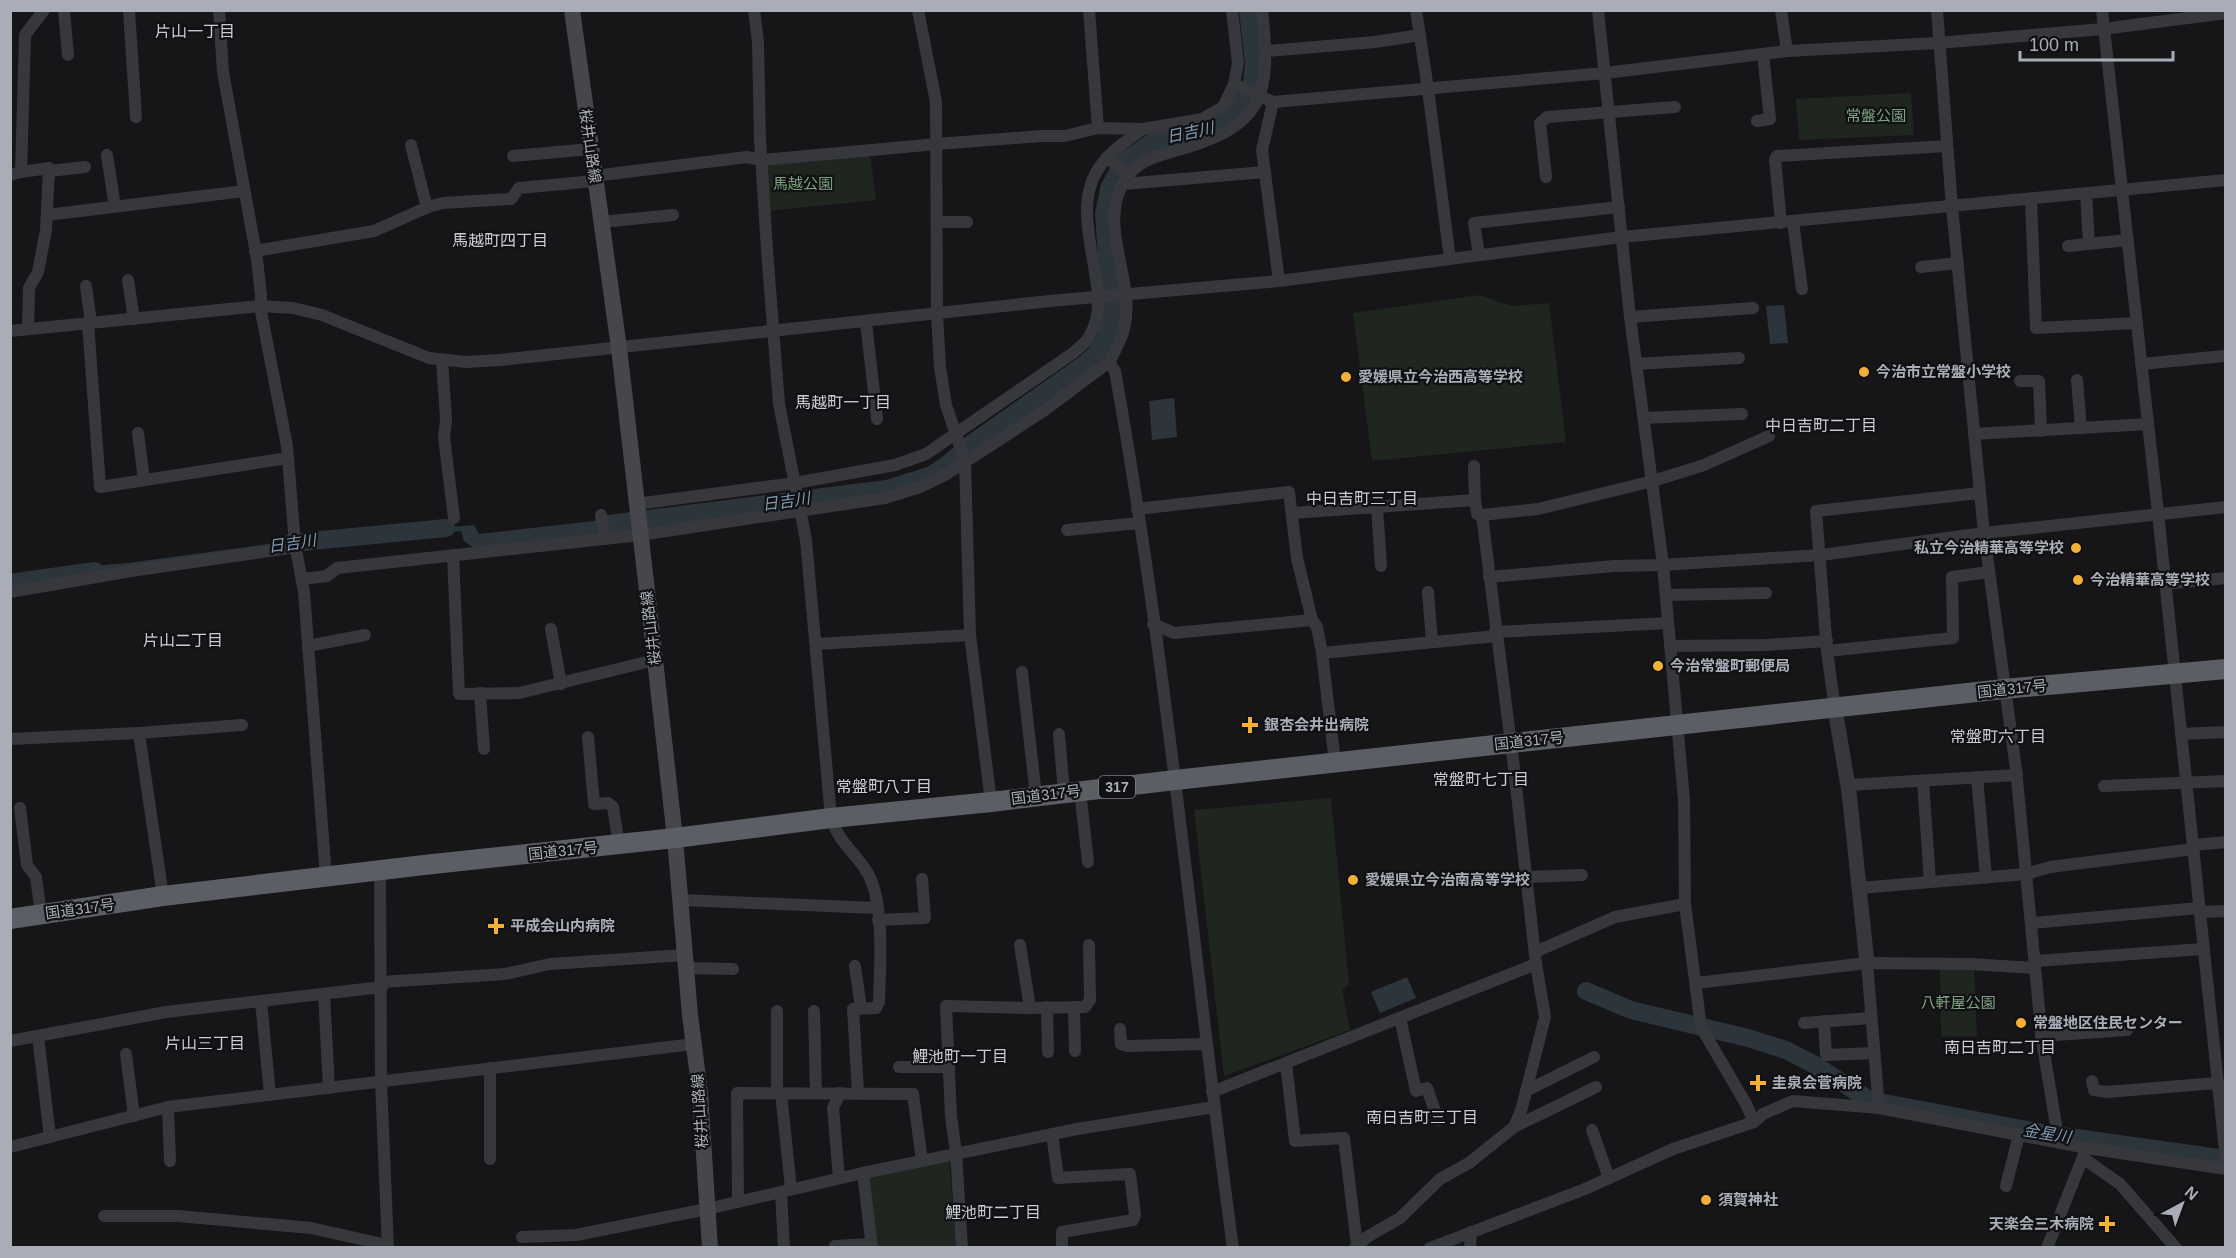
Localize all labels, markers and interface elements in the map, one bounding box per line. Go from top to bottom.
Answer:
district label: 片山一丁目 [155,23,235,40]
scale bar [2020,24,2173,62]
text: 100 m [2029,35,2079,55]
park label: 常盤公園 [1846,107,1906,124]
street label: 桜井山路線 [577,108,604,184]
water label: 日吉川 [1165,119,1217,146]
park label: 馬越公園 [773,175,833,192]
district label: 馬越町四丁目 [452,232,548,249]
place label: 今治市立常盤小学校 [1876,363,2011,380]
marker: 今治市立常盤小学校 [1857,365,1871,379]
place label: 愛媛県立今治西高等学校 [1358,368,1523,385]
marker: 愛媛県立今治西高等学校 [1339,370,1353,384]
district label: 馬越町一丁目 [795,394,891,411]
district label: 中日吉町二丁目 [1765,417,1877,434]
water label: 日吉川 [761,489,813,513]
district label: 中日吉町三丁目 [1306,490,1418,507]
water label: 日吉川 [267,531,319,555]
place label: 私立今治精華高等学校 [1914,539,2064,556]
marker: 私立今治精華高等学校 [2069,541,2083,555]
place label: 今治精華高等学校 [2090,571,2210,588]
marker: 今治精華高等学校 [2071,573,2085,587]
street label: 桜井山路線 [637,590,664,666]
district label: 片山二丁目 [143,632,223,649]
place label: 今治常盤町郵便局 [1670,657,1790,674]
marker: 今治常盤町郵便局 [1651,659,1665,673]
street label: 国道317号 [1976,676,2048,701]
marker: 銀杏会井出病院 [1241,716,1259,734]
place label: 銀杏会井出病院 [1264,716,1369,733]
street label: 国道317号 [1493,728,1565,753]
district label: 常盤町六丁目 [1950,728,2046,745]
district label: 常盤町七丁目 [1433,771,1529,788]
road number: 317 [1099,776,1135,798]
district label: 常盤町八丁目 [836,778,932,795]
street label: 国道317号 [1010,782,1082,807]
street label: 国道317号 [527,838,599,863]
place label: 愛媛県立今治南高等学校 [1365,871,1530,888]
marker: 愛媛県立今治南高等学校 [1346,873,1360,887]
street label: 国道317号 [44,895,116,922]
marker: 平成会山内病院 [487,917,505,935]
place label: 平成会山内病院 [510,917,615,934]
park label: 八軒屋公園 [1920,994,1996,1011]
place label: 常盤地区住民センター [2033,1014,2183,1031]
marker: 常盤地区住民センター [2014,1016,2028,1030]
district label: 片山三丁目 [165,1035,245,1052]
district label: 南日吉町二丁目 [1944,1039,2056,1056]
district label: 鯉池町一丁目 [912,1048,1008,1065]
street label: 桜井山路線 [688,1073,711,1149]
marker: 圭泉会菅病院 [1749,1074,1767,1092]
place label: 圭泉会菅病院 [1772,1074,1862,1091]
district label: 南日吉町三丁目 [1366,1109,1478,1126]
water label: 金星川 [2022,1121,2074,1146]
north arrow [2152,1174,2212,1234]
text: N [2182,1183,2201,1203]
place label: 須賀神社 [1718,1191,1778,1208]
marker: 須賀神社 [1699,1193,1713,1207]
district label: 鯉池町二丁目 [945,1204,1041,1221]
place label: 天楽会三木病院 [1989,1215,2094,1232]
marker: 天楽会三木病院 [2098,1215,2116,1233]

